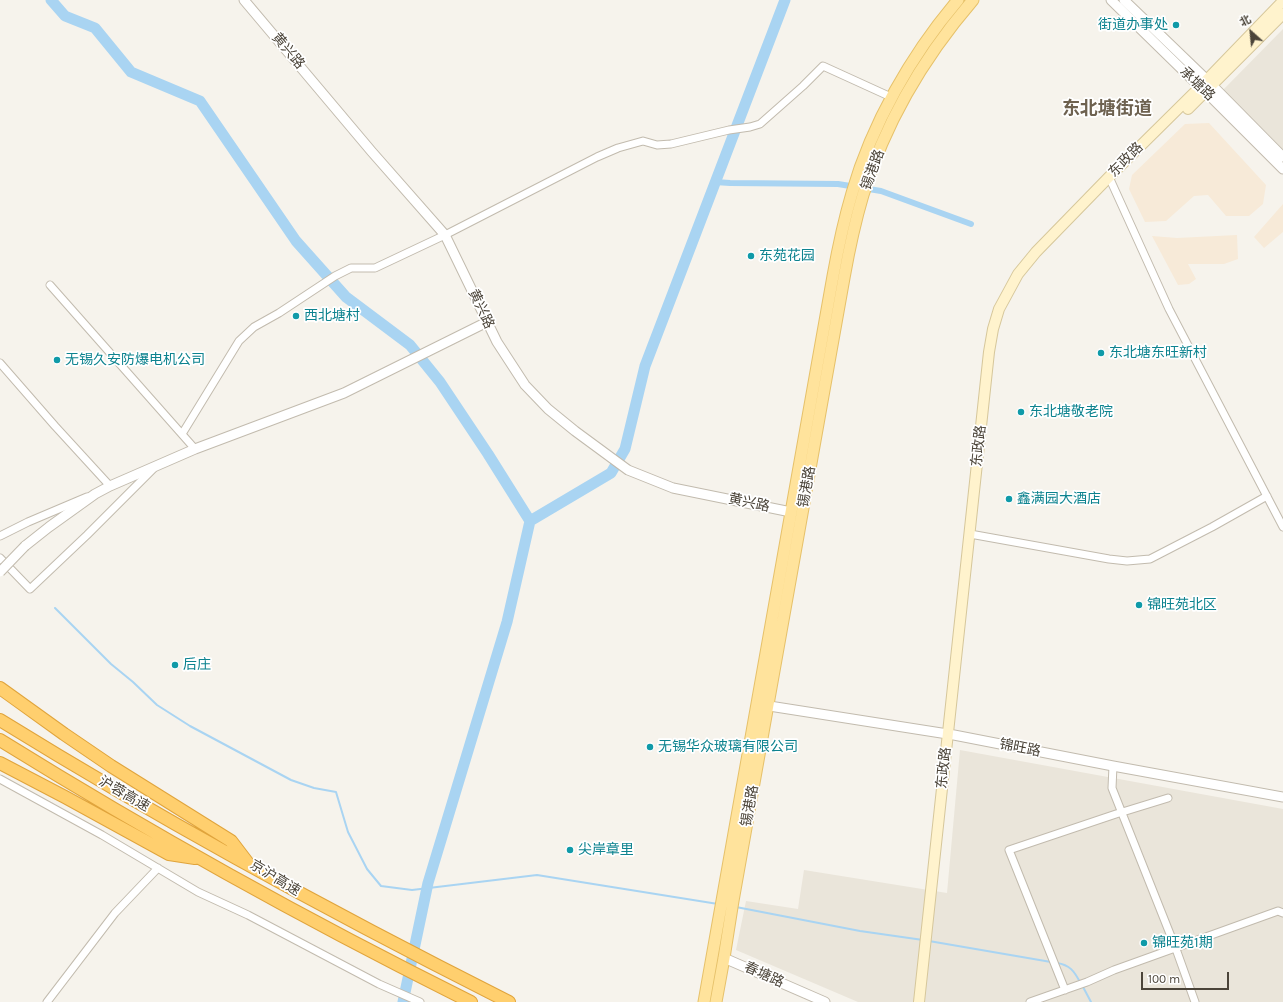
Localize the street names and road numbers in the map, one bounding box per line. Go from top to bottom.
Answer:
street label: 黄兴路 [268,30,308,72]
street label: 承塘路 [1176,64,1218,104]
street label: 东政路 [1105,139,1147,181]
street label: 锡港路 [858,147,888,193]
street label: 黄兴路 [465,286,497,332]
street label: 东政路 [968,424,990,468]
street label: 锡港路 [795,465,819,509]
street label: 黄兴路 [727,490,771,516]
street label: 锦旺路 [998,736,1042,760]
street label: 东政路 [933,746,955,790]
street label: 沪蓉高速 [96,773,152,815]
street label: 锡港路 [738,784,762,828]
street label: 京沪高速 [247,856,303,900]
street label: 春塘路 [741,959,787,991]

